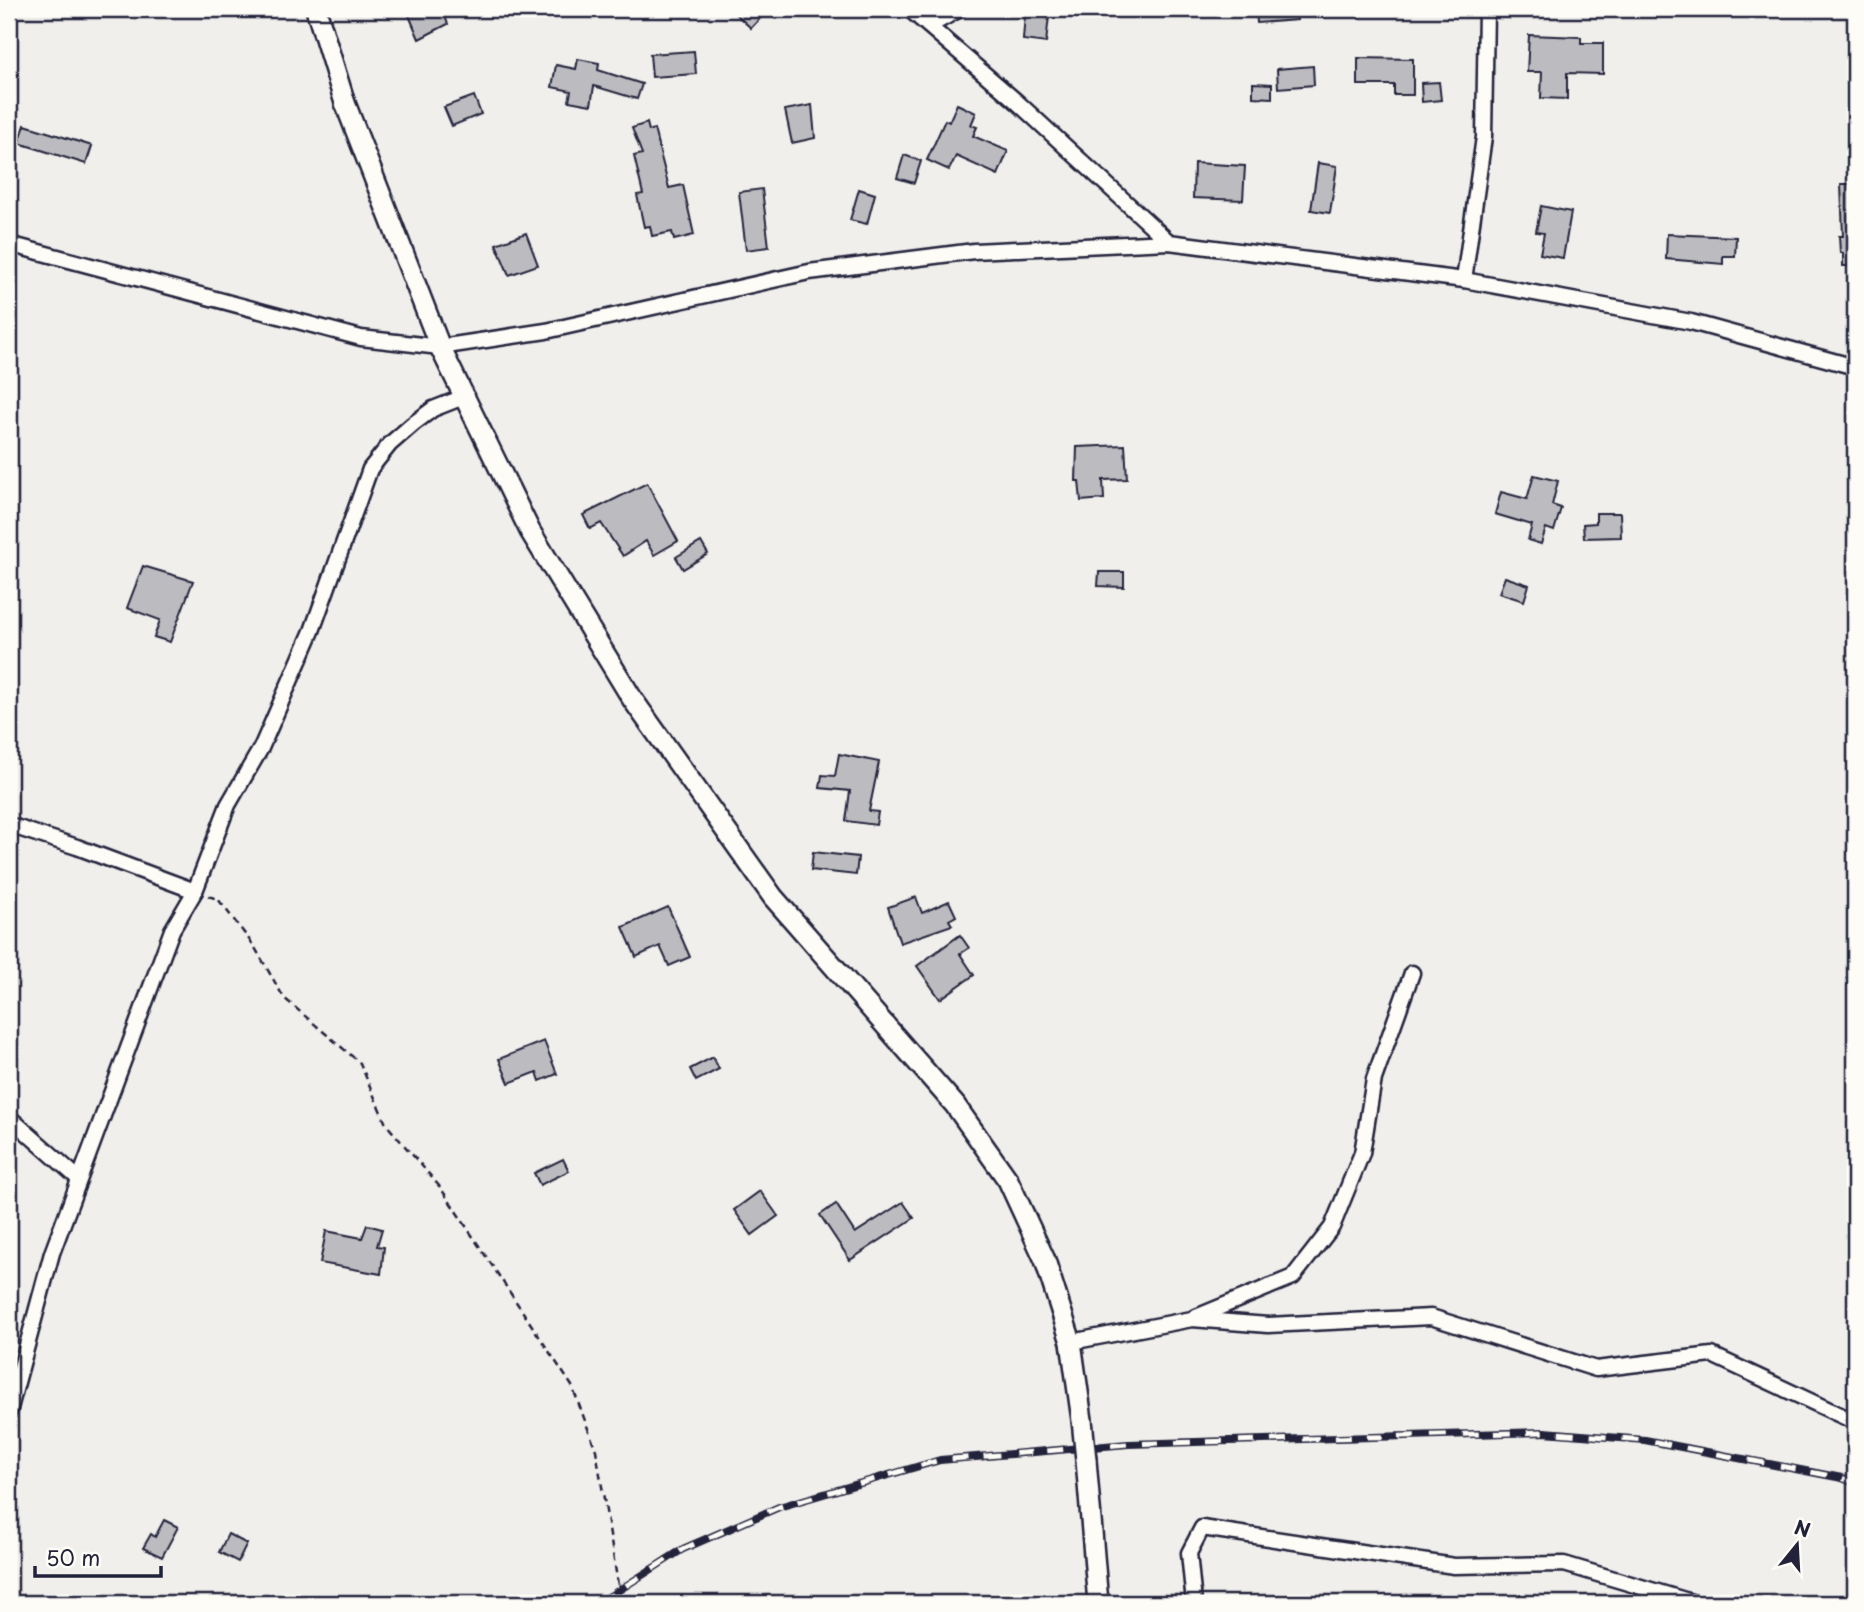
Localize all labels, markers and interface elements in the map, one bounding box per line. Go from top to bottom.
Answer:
north arrow [1762,1510,1832,1580]
text: N [1791,1512,1814,1544]
scale bar [35,1535,161,1579]
text: 50 m [46,1541,100,1573]

